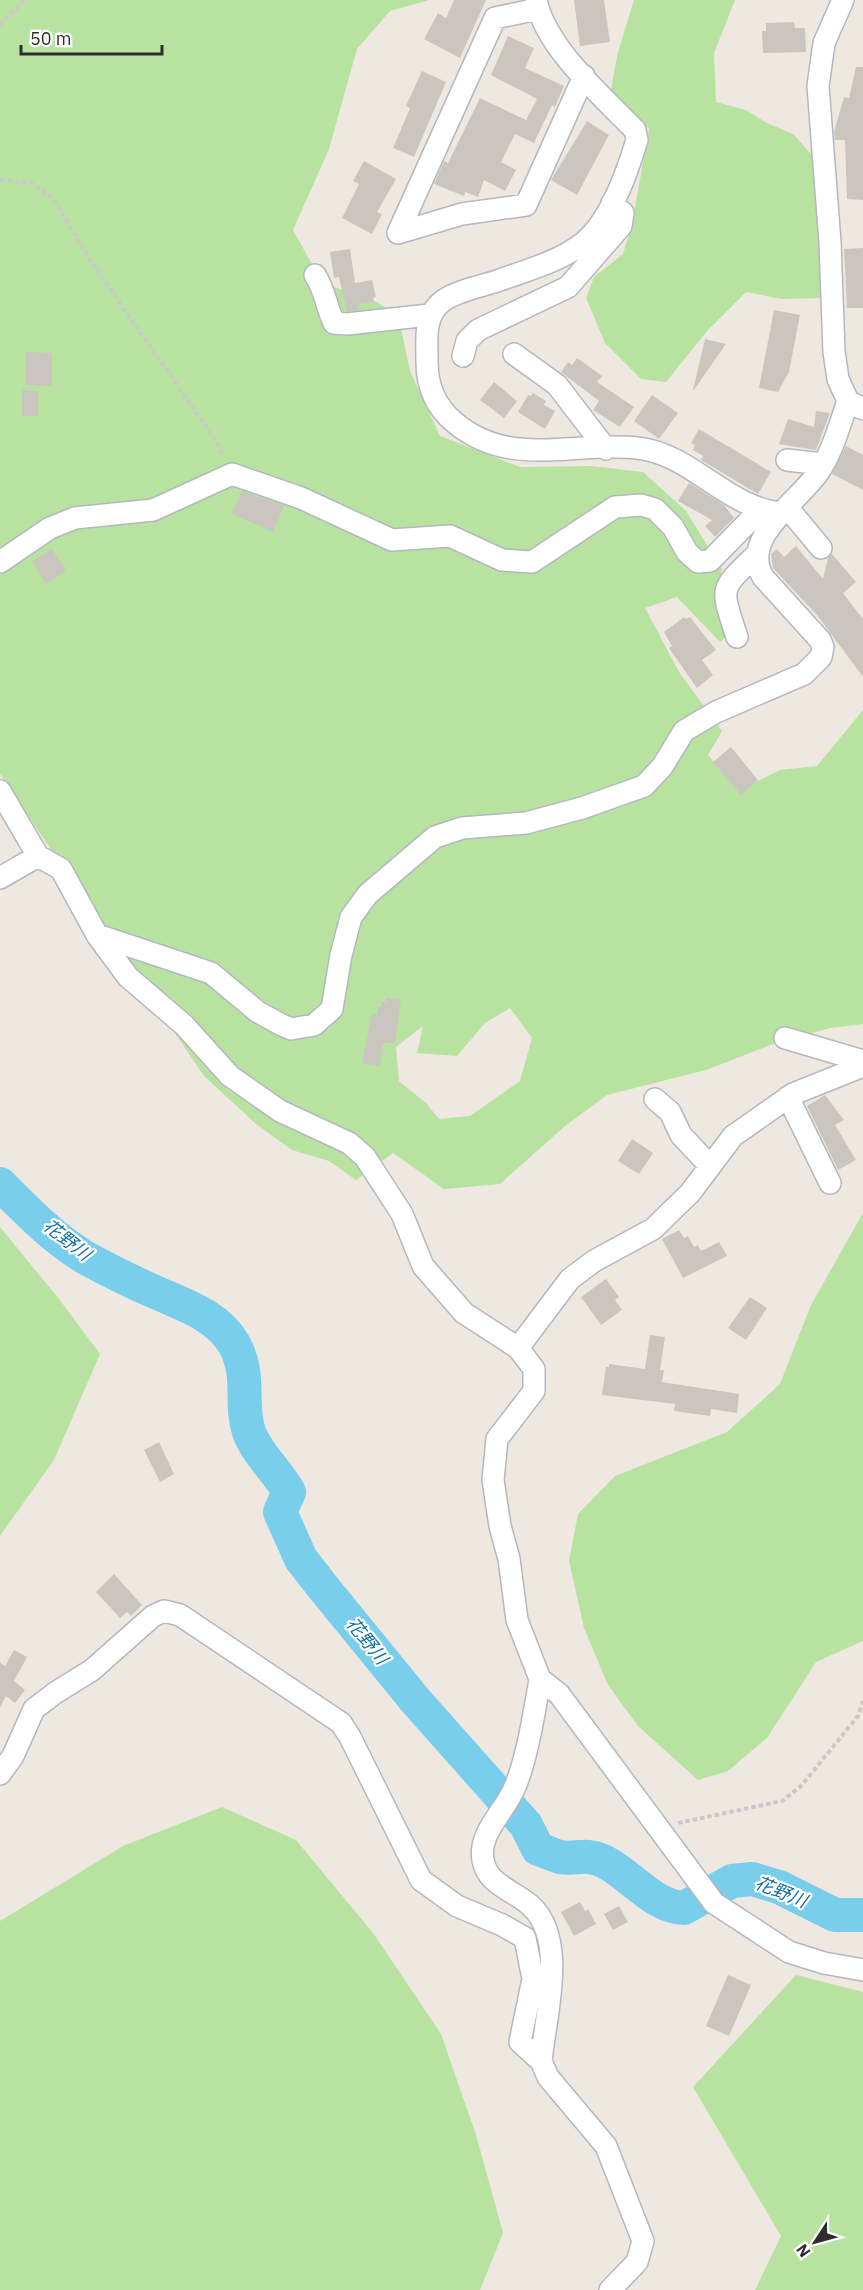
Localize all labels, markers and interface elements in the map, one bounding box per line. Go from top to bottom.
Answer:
scale bar [21,18,162,56]
text: 50 m [30,27,72,50]
water label: 花野川 [39,1214,97,1267]
water label: 花野川 [341,1612,395,1670]
water label: 花野川 [752,1871,812,1913]
north arrow [785,2212,845,2272]
text: N [791,2240,814,2261]

